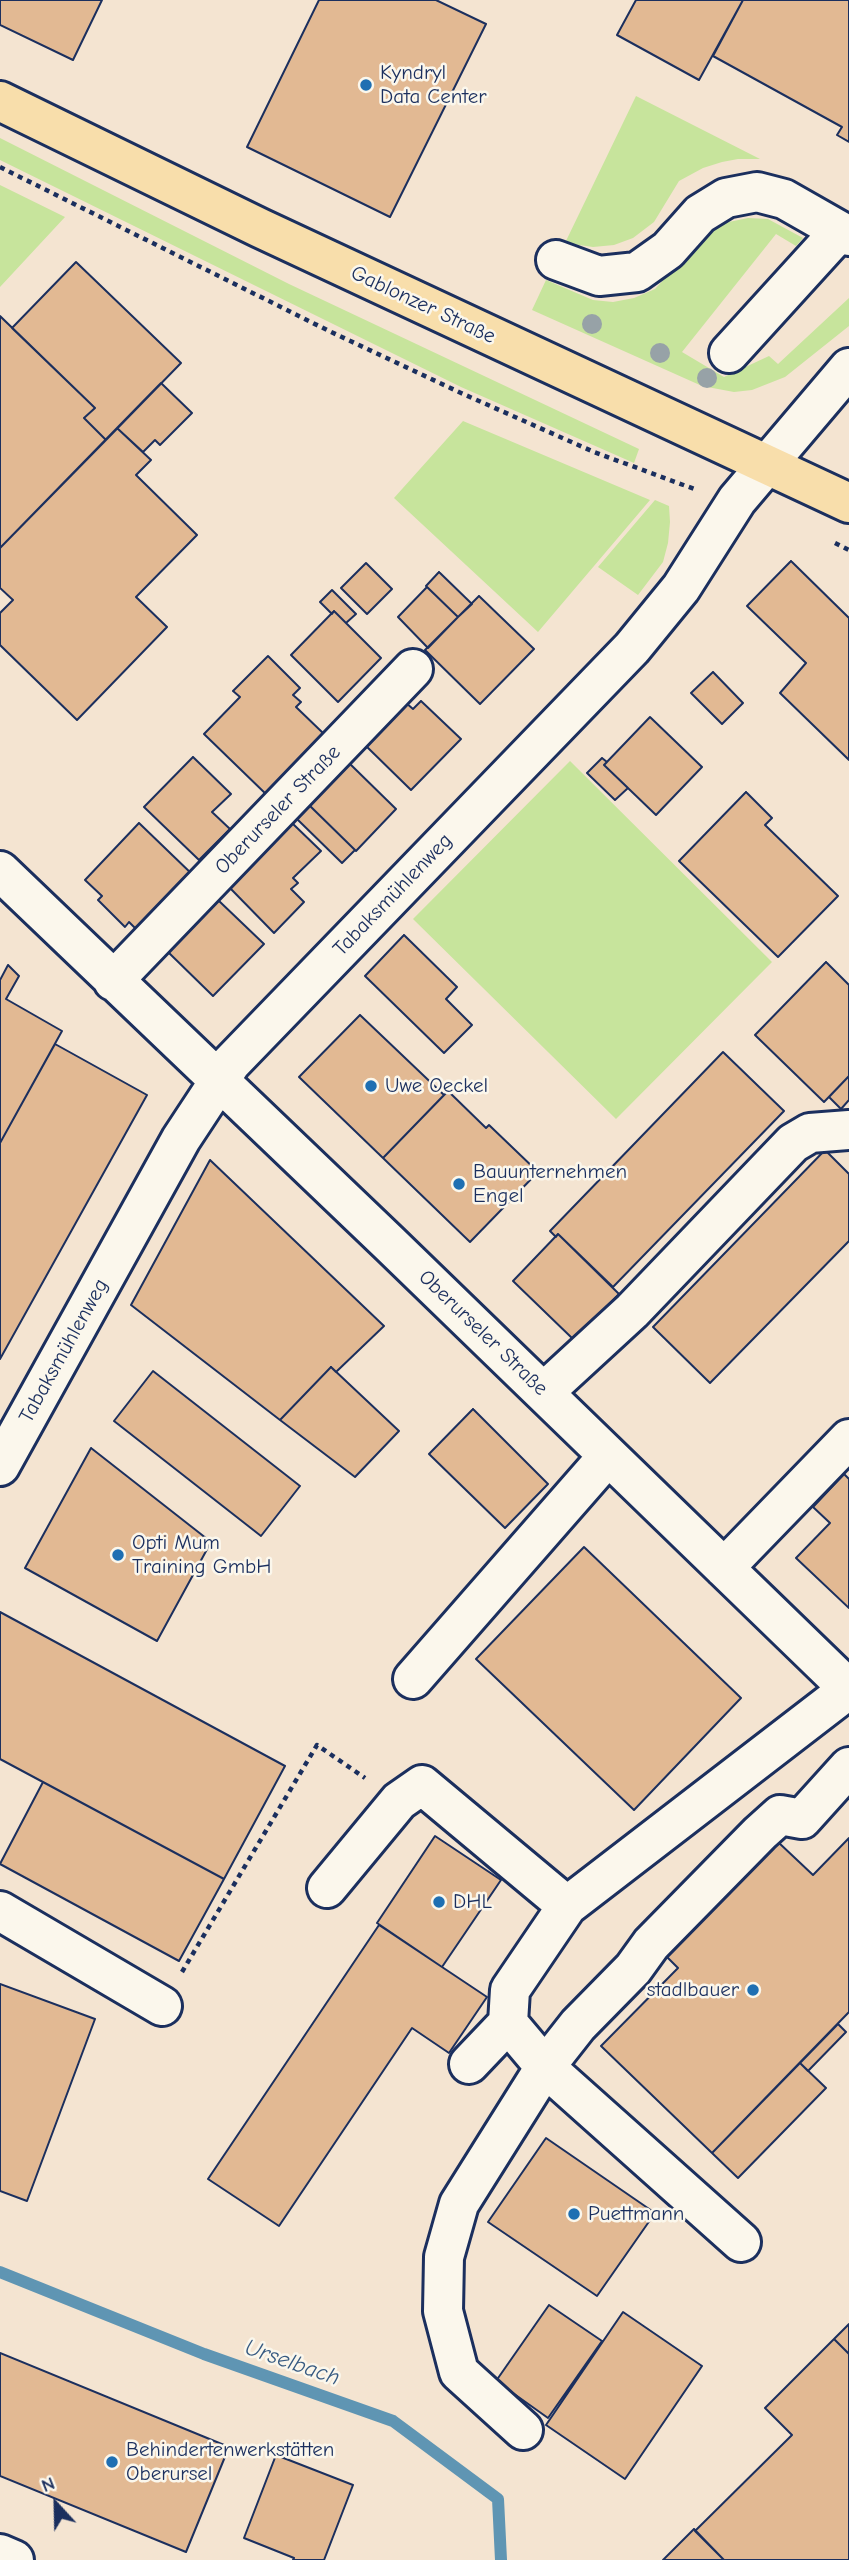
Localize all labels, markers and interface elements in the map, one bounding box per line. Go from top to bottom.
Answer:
place label: Kyndryl Data Center [380,60,487,110]
marker: Kyndryl Data Center [358,77,374,93]
street label: Gablonzer Straße [347,260,499,350]
street label: Oberurseler Straße [210,740,346,880]
street label: Tabaksmühlenweg [328,828,458,962]
place label: Uwe Oeckel [385,1073,488,1099]
marker: Uwe Oeckel [363,1078,379,1094]
place label: Bauunternehmen Engel [473,1159,627,1209]
marker: Bauunternehmen Engel [451,1176,467,1192]
street label: Oberurseler Straße [413,1265,553,1401]
street label: Tabaksmühlenweg [14,1275,114,1427]
place label: Opti Mum Training GmbH [132,1530,271,1580]
marker: Opti Mum Training GmbH [110,1547,126,1563]
place label: DHL [453,1889,492,1915]
marker: DHL [431,1894,447,1910]
place label: stadlbauer [647,1977,739,2003]
marker: stadlbauer [745,1982,761,1998]
place label: Puettmann [588,2201,684,2227]
marker: Puettmann [566,2206,582,2222]
water label: Urselbach [241,2334,343,2392]
place label: Behindertenwerkstätten Oberursel [126,2437,334,2487]
marker: Behindertenwerkstätten Oberursel [104,2454,120,2470]
north arrow [21,2469,91,2539]
text: N [38,2472,58,2497]

